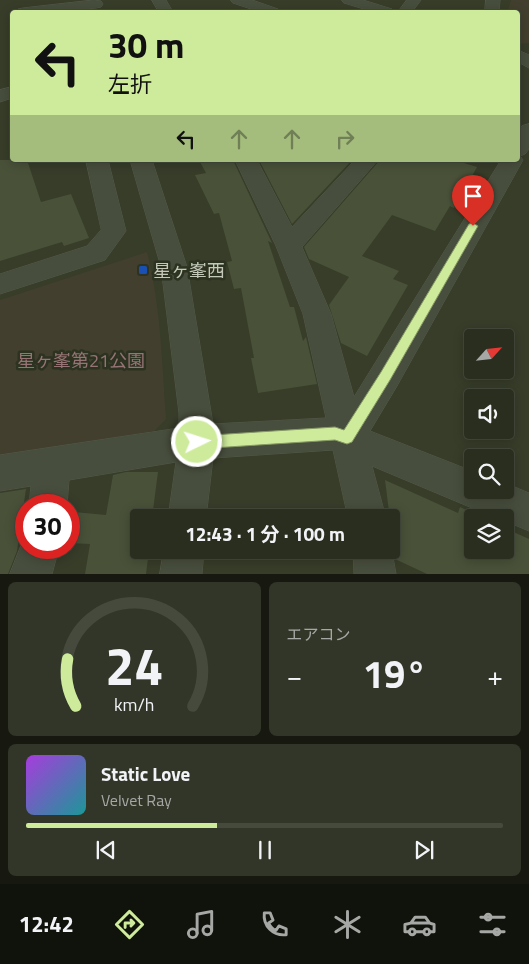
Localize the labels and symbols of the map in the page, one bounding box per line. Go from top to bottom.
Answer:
pin [452,175,494,226]
place label: 星ヶ峯西 [153,257,225,284]
marker: 星ヶ峯西 [137,264,149,276]
north arrow [464,329,514,379]
park label: 星ヶ峯第21公園 [17,347,145,374]
position arrow [170,415,222,467]
speed limit sign: 30 [15,494,80,559]

